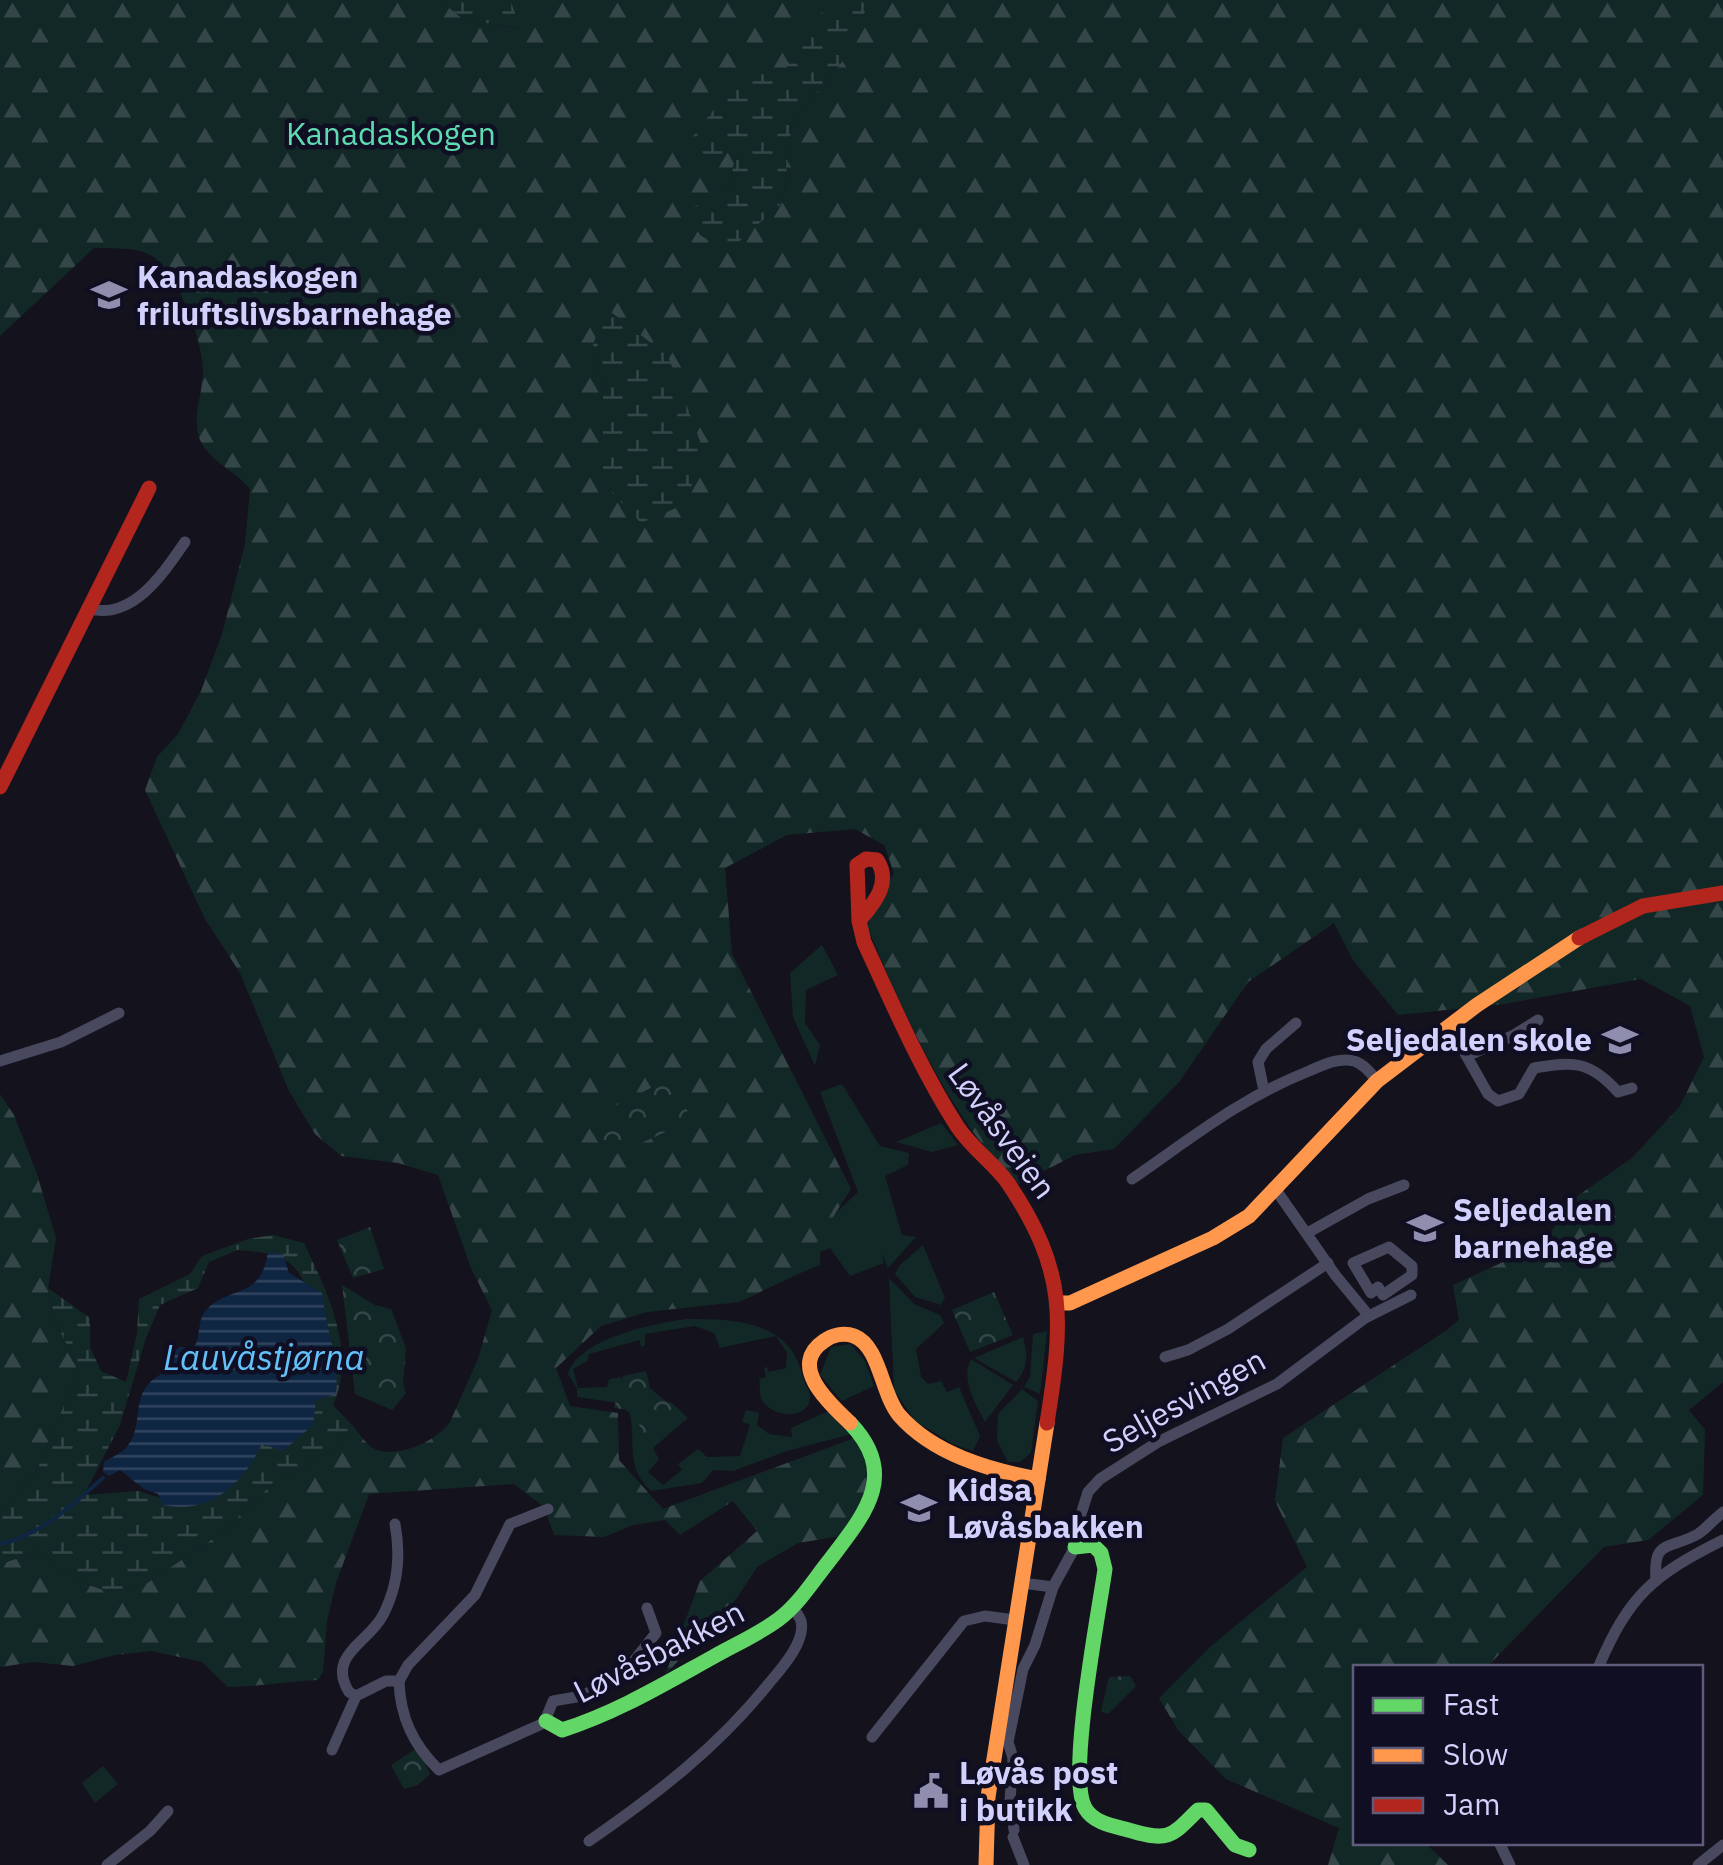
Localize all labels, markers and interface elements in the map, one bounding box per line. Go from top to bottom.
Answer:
park label: Kanadaskogen [286,112,496,154]
place label: Kanadaskogen friluftslivsbarnehage [137,255,452,334]
school or university icon: Kanadaskogen friluftslivsbarnehage [90,276,128,314]
place label: Seljedalen skole [1346,1018,1592,1060]
school or university icon: Seljedalen skole [1601,1021,1639,1059]
street label: Løvåsveien [939,1054,1066,1207]
place label: Seljedalen barnehage [1453,1188,1613,1267]
school or university icon: Seljedalen barnehage [1406,1209,1444,1247]
water label: Lauvåstjørna [163,1334,365,1380]
street label: Seljesvingen [1095,1338,1272,1462]
place label: Kidsa Løvåsbakken [947,1468,1144,1547]
school or university icon: Kidsa Løvåsbakken [900,1489,938,1527]
street label: Løvåsbakken [566,1590,751,1712]
legend [1353,1665,1703,1845]
text: Fast [1443,1684,1500,1723]
text: Slow [1443,1734,1508,1773]
place label: Løvås post i butikk [959,1751,1118,1830]
public building icon: Løvås post i butikk [912,1772,950,1810]
text: Jam [1443,1784,1501,1823]

